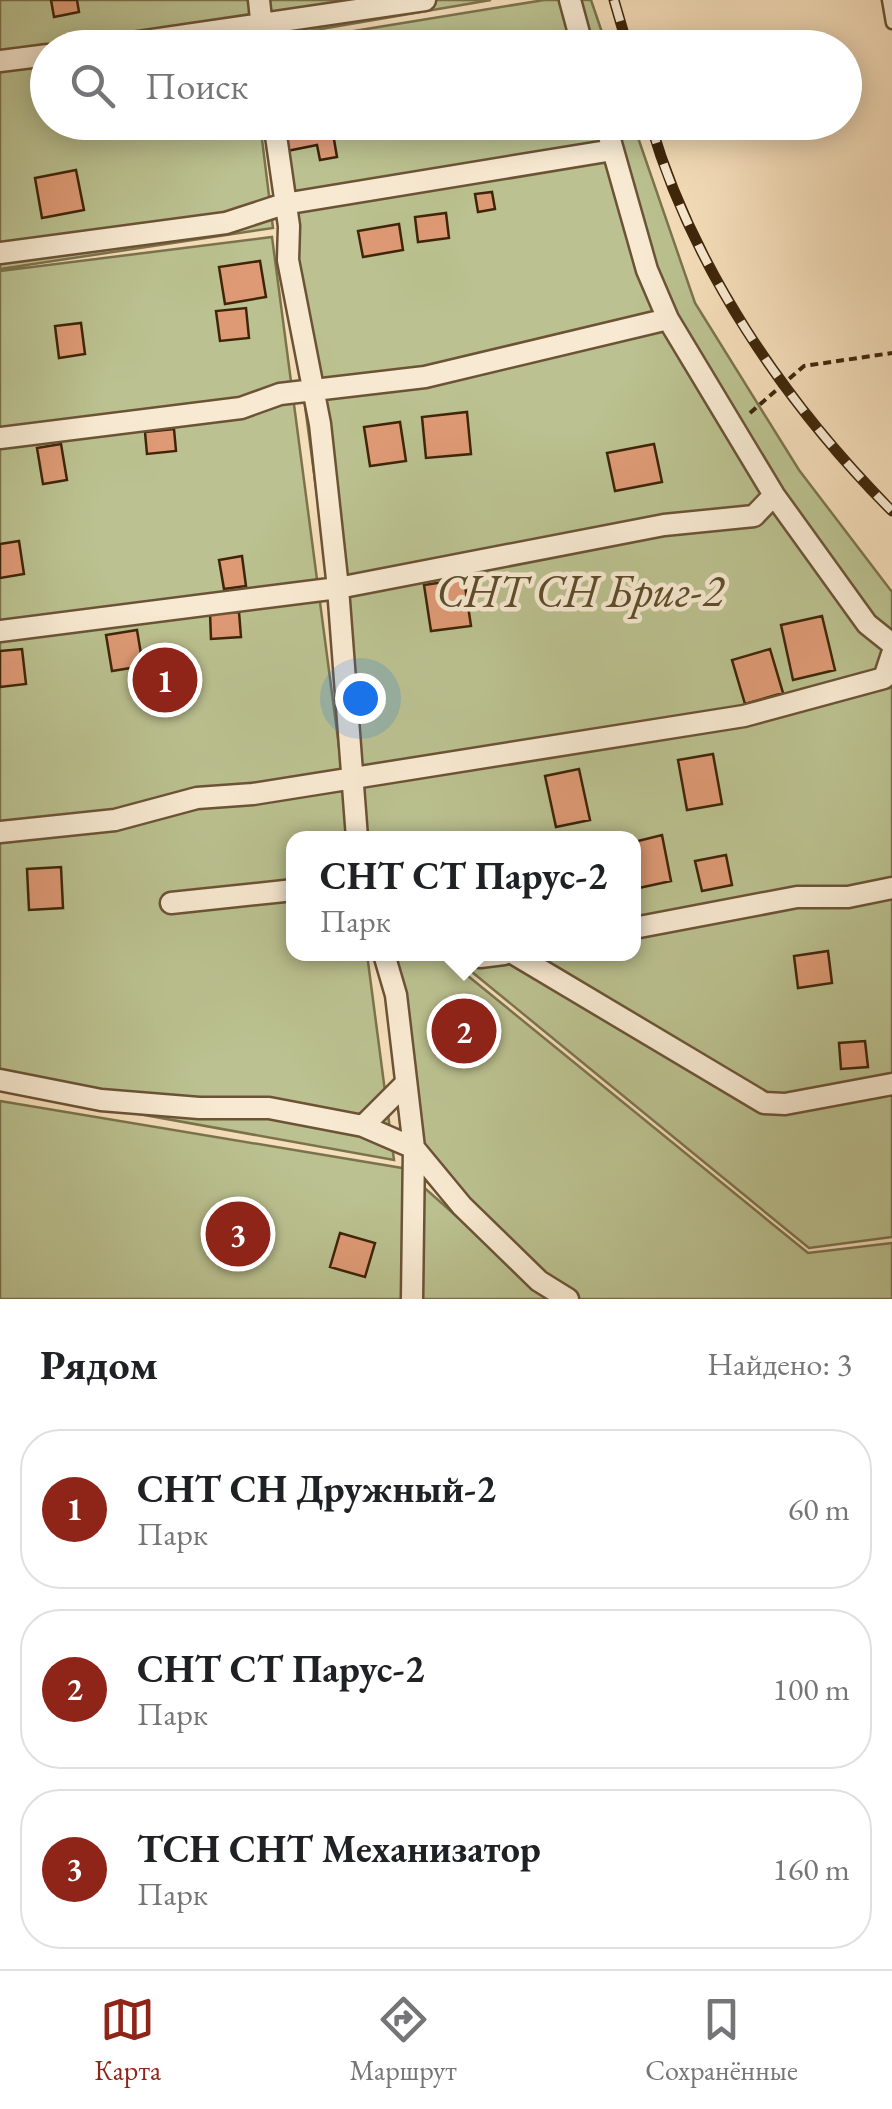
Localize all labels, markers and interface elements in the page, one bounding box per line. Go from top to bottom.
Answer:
search box [30,30,862,140]
icon: search [65,58,120,113]
text: Поиск [145,61,248,110]
park label: СНТ СН Бриг-2 [436,561,725,619]
pin: 1 [132,642,198,718]
your location [335,673,386,724]
popup [286,831,641,961]
text: СНТ СТ Парус-2 [320,851,607,900]
text: Парк [320,900,391,942]
pin: 2 [432,994,496,1068]
pin: 3 [206,1196,270,1272]
text: Рядом [40,1337,158,1392]
text: Найдено: 3 [707,1343,852,1385]
text: СНТ СН Дружный-2 [137,1464,496,1513]
text: 1 [66,1488,83,1530]
text: 60 m [788,1488,850,1530]
text: Парк [137,1513,208,1555]
text: СНТ СТ Парус-2 [137,1644,425,1693]
text: 2 [66,1668,83,1710]
text: 100 m [773,1668,850,1710]
text: Парк [137,1693,208,1735]
text: ТСН СНТ Механизатор [137,1824,541,1873]
text: 3 [66,1848,83,1890]
text: 160 m [773,1848,850,1890]
text: Парк [137,1873,208,1915]
tab: Карта [94,1992,161,2088]
tab: Маршрут [349,1992,457,2088]
tab: Сохранённые [645,1992,798,2088]

